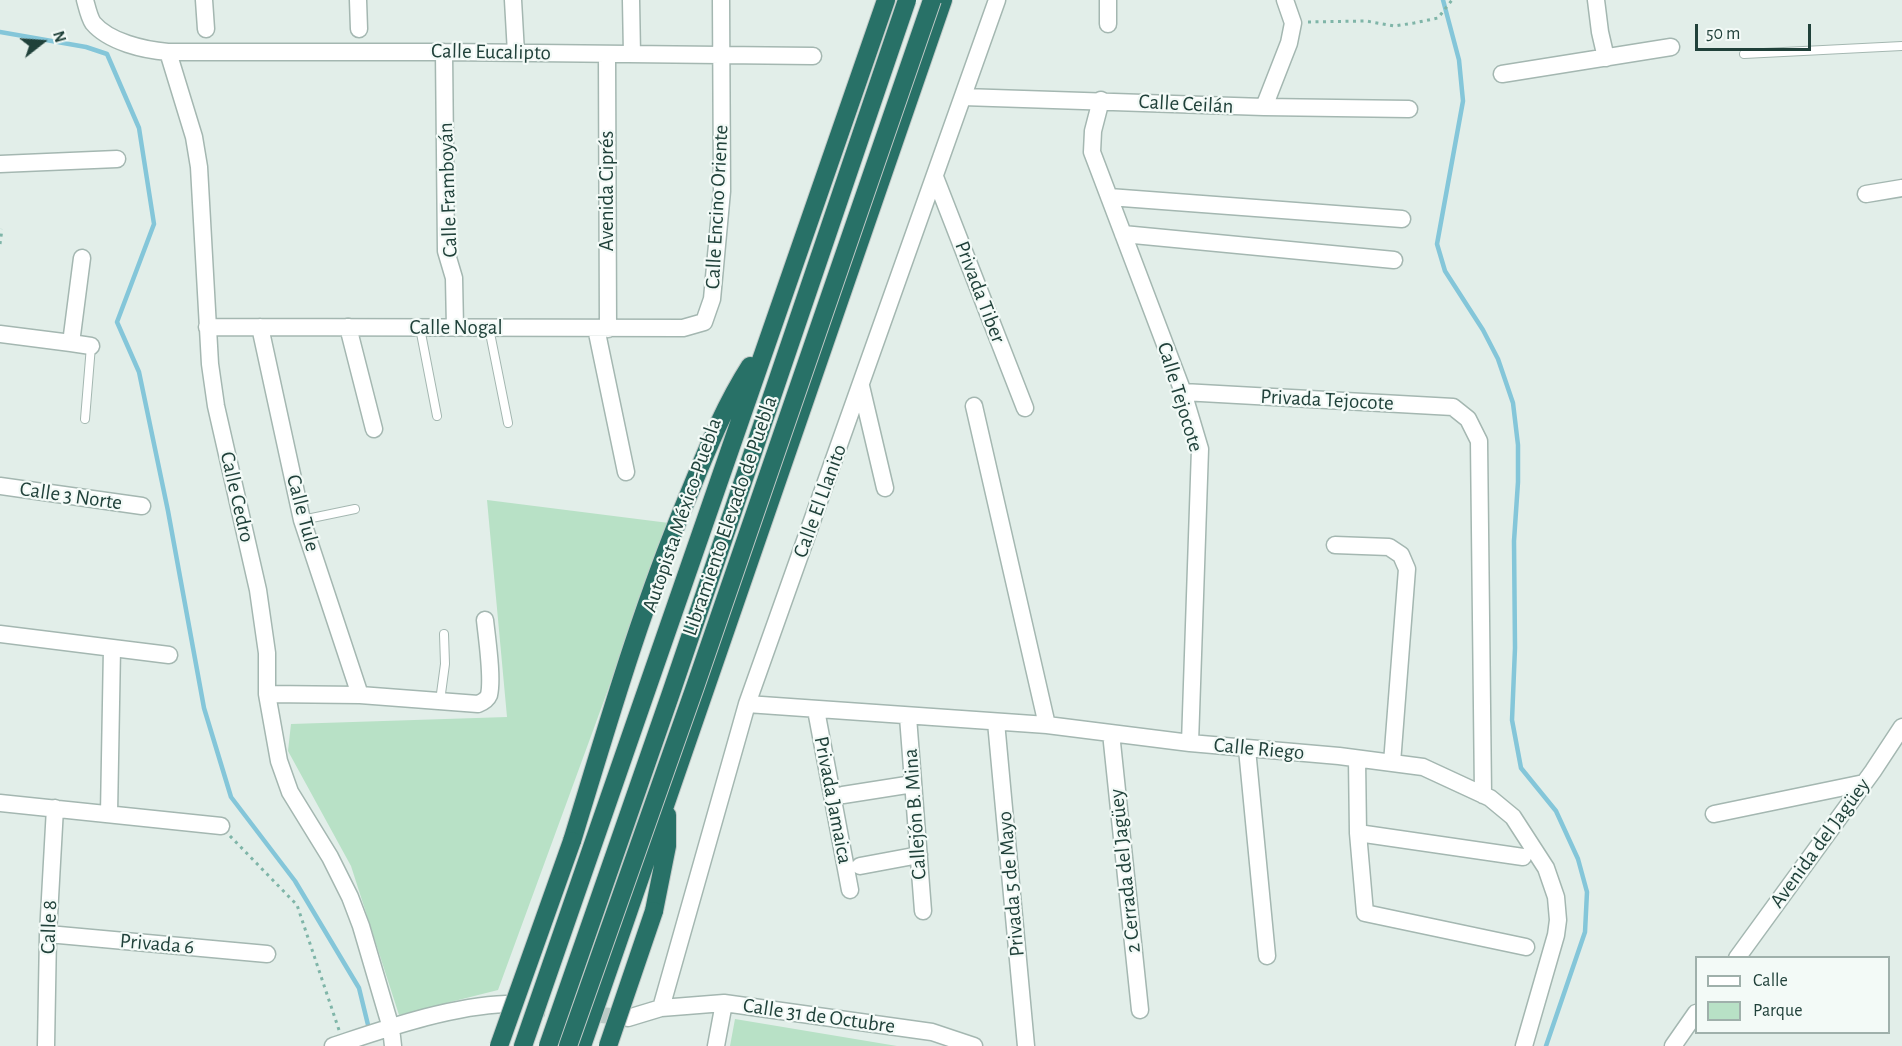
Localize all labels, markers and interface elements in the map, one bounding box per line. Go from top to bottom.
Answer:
north arrow [12,12,72,72]
scale bar [1698,12,1814,50]
text: 50 m [1706,25,1740,43]
text: N [50,29,68,44]
street label: Calle Eucalipto [431,38,551,66]
street label: Calle Ceilán [1138,89,1234,119]
street label: Calle Framboyán [433,122,463,258]
street label: Calle Encino Oriente [700,124,734,290]
street label: Avenida Ciprés [594,131,620,251]
street label: Privada Tiber [949,237,1011,347]
street label: Calle Nogal [409,315,503,341]
street label: Calle Tejocote [1151,339,1209,455]
street label: Privada Tejocote [1260,384,1394,416]
street label: Libramiento Elevado de Puebla [677,393,783,639]
street label: Autopista México-Puebla [637,415,727,615]
street label: Calle El Llanito [788,441,852,561]
street label: Calle Cedro [214,449,260,545]
street label: Calle Tule [281,472,325,554]
street label: Calle 3 Norte [18,476,124,516]
street label: Calle Riego [1213,732,1305,766]
street label: Privada Jamaica [808,734,858,866]
street label: Callejón B. Mina [898,748,932,880]
street label: Avenida del Jagüey [1764,773,1876,913]
street label: 2 Cerrada del Jagüey [1104,788,1146,954]
street label: Privada 5 de Mayo [992,810,1030,958]
street label: Calle 8 [35,900,63,954]
street label: Privada 6 [119,928,195,960]
legend [1695,956,1890,1034]
text: Calle [1753,972,1788,990]
street label: Calle 31 de Octubre [741,993,897,1039]
text: Parque [1753,1002,1802,1020]

